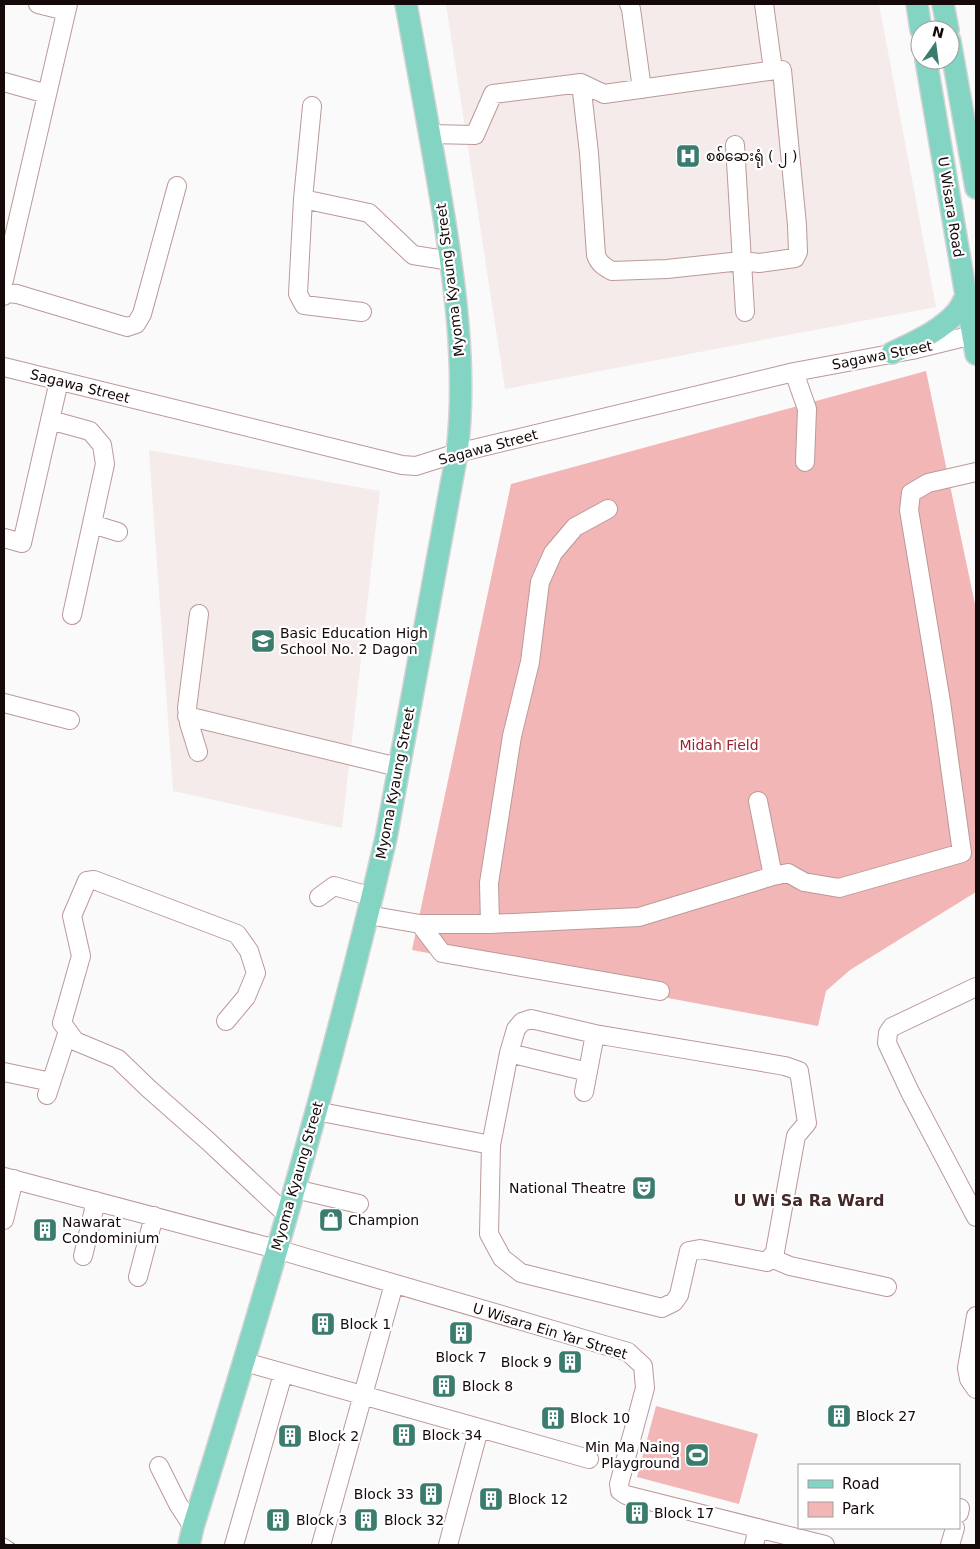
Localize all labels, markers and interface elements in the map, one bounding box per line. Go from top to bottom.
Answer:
north arrow [910,20,960,70]
text: N [931,23,946,42]
hospital icon: စစ်ဆေးရုံ ( ၂ ) [675,143,701,169]
place label: စစ်ဆေးရုံ ( ၂ ) [706,146,797,168]
street label: U Wisara Road [935,155,967,259]
street label: Myoma Kyaung Street [433,202,467,358]
street label: Sagawa Street [830,337,934,373]
street label: Sagawa Street [29,366,132,406]
street label: Sagawa Street [437,426,540,468]
place label: Basic Education High School No. 2 Dagon [280,625,428,657]
school or university icon: Basic Education High School No. 2 Dagon [250,628,276,654]
street label: Myoma Kyaung Street [372,705,418,860]
park label: Midah Field [679,737,759,753]
street label: Myoma Kyaung Street [268,1099,326,1252]
theatre icon: National Theatre [631,1175,657,1201]
place label: National Theatre [509,1180,626,1196]
district label: U Wi Sa Ra Ward [733,1191,885,1210]
shop icon: Champion [318,1207,344,1233]
place label: Champion [348,1212,419,1228]
place label: Nawarat Condominium [62,1214,159,1246]
building icon: Nawarat Condominium [32,1217,58,1243]
street label: U Wisara Ein Yar Street [471,1300,630,1362]
building icon: Block 1 [310,1311,336,1337]
place label: Block 1 [340,1316,391,1332]
building icon: Block 7 [448,1320,474,1346]
place label: Block 7 [435,1349,487,1365]
building icon: Block 9 [557,1349,583,1375]
place label: Block 9 [501,1354,552,1370]
building icon: Block 8 [431,1373,457,1399]
place label: Block 8 [462,1378,513,1394]
building icon: Block 27 [826,1403,852,1429]
building icon: Block 10 [540,1405,566,1431]
place label: Block 27 [856,1408,916,1424]
place label: Block 10 [570,1410,630,1426]
building icon: Block 34 [391,1422,417,1448]
building icon: Block 2 [277,1423,303,1449]
place label: Block 34 [422,1427,482,1443]
place label: Block 2 [308,1428,359,1444]
place label: Min Ma Naing Playground [585,1439,680,1471]
sports icon: Min Ma Naing Playground [684,1442,710,1468]
legend [798,1464,960,1529]
text: Road [842,1475,880,1493]
building icon: Block 33 [418,1481,444,1507]
place label: Block 33 [354,1486,414,1502]
building icon: Block 12 [478,1486,504,1512]
place label: Block 12 [508,1491,568,1507]
building icon: Block 17 [624,1500,650,1526]
text: Park [842,1500,875,1518]
place label: Block 17 [654,1505,714,1521]
building icon: Block 3 [265,1507,291,1533]
building icon: Block 32 [353,1507,379,1533]
place label: Block 3 [296,1512,347,1528]
place label: Block 32 [384,1512,444,1528]

